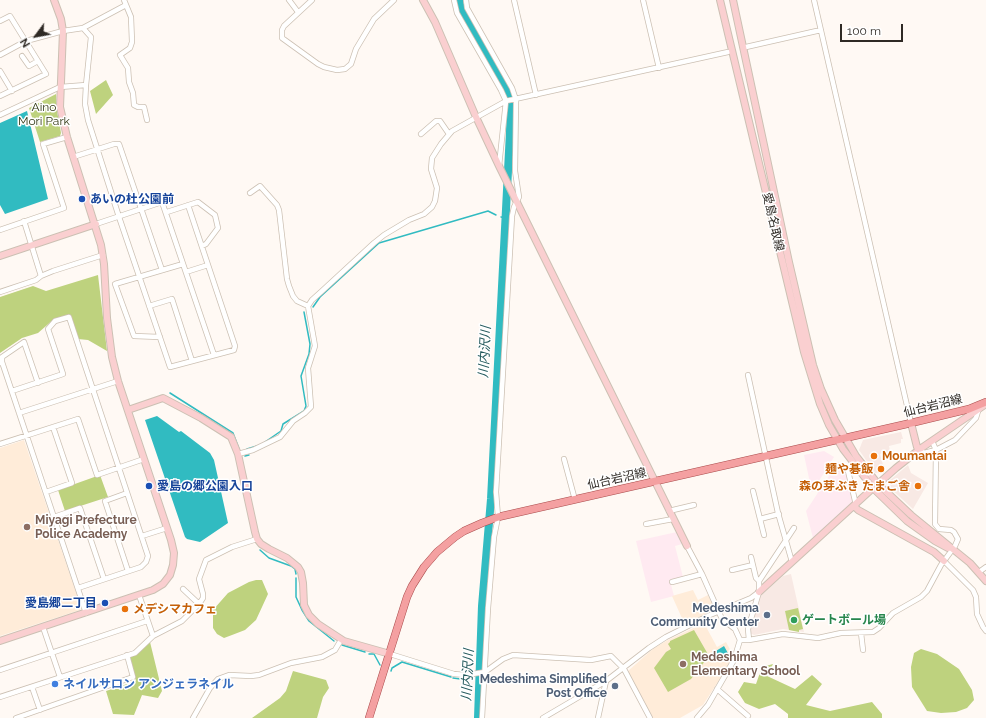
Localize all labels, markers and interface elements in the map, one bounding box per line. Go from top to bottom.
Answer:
north arrow [16,16,56,56]
scale bar [842,16,905,42]
text: 100 m [847,24,881,38]
text: N [18,36,33,50]
park label: Aino Mori Park [18,100,70,128]
street label: 愛島名取線 [759,191,787,253]
place label: あいの杜公園前 [90,192,174,206]
marker: あいの杜公園前 [77,194,87,204]
water label: 川内沢川 [476,326,494,378]
street label: 仙台岩沼線 [902,392,964,420]
place label: Moumantai [882,449,947,463]
marker: Moumantai [869,451,879,461]
place label: 麺や碁飯 [825,462,873,476]
marker: 麺や碁飯 [876,464,886,474]
street label: 仙台岩沼線 [586,465,648,493]
place label: 愛島の郷公園入口 [157,479,253,493]
place label: 森の芽ぶき たまご舎 [799,479,910,493]
marker: 愛島の郷公園入口 [144,481,154,491]
marker: 森の芽ぶき たまご舎 [913,481,923,491]
place label: Miyagi Prefecture Police Academy [35,513,137,541]
marker: Miyagi Prefecture Police Academy [22,522,32,532]
place label: 愛島郷二丁目 [25,596,97,610]
marker: 愛島郷二丁目 [100,598,110,608]
place label: Medeshima Community Center [650,601,759,629]
place label: メデシマカフェ [133,602,217,616]
marker: メデシマカフェ [120,604,130,614]
marker: Medeshima Community Center [762,610,772,620]
place label: ゲートボール場 [802,613,886,627]
marker: ゲートボール場 [789,615,799,625]
water label: 川内沢川 [459,649,477,701]
place label: Medeshima Elementary School [691,650,800,678]
marker: Medeshima Elementary School [678,659,688,669]
place label: Medeshima Simplified Post Office [480,672,607,700]
place label: ネイルサロン アンジェラネイル [63,677,234,691]
marker: ネイルサロン アンジェラネイル [50,679,60,689]
marker: Medeshima Simplified Post Office [610,681,620,691]

